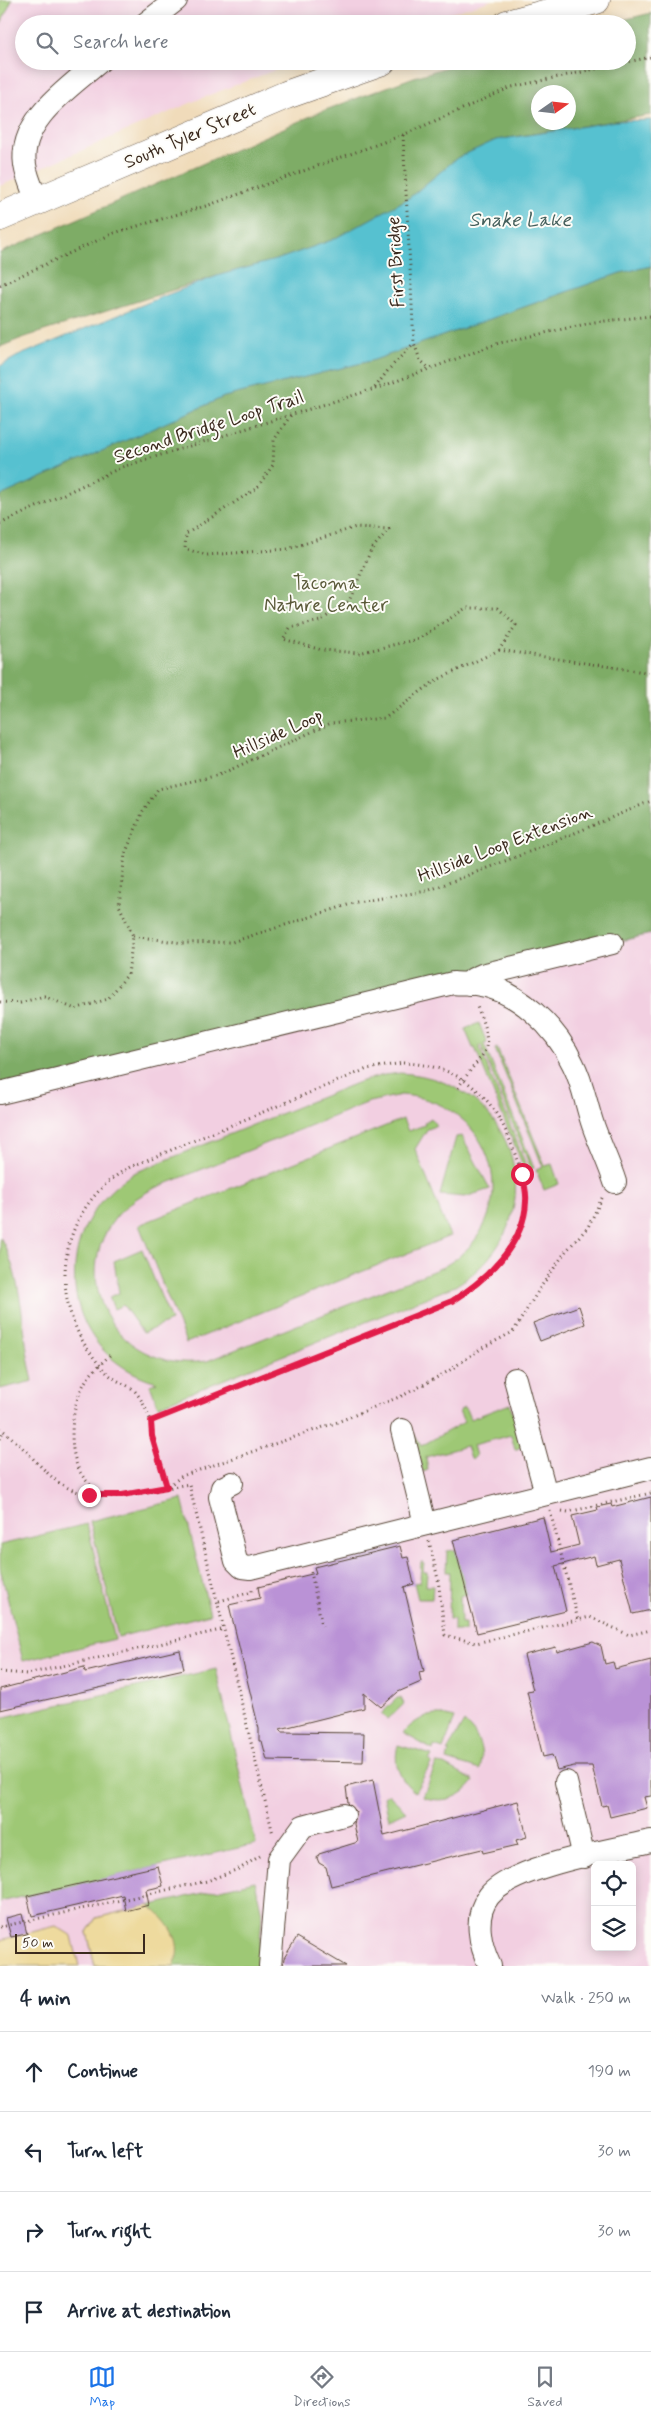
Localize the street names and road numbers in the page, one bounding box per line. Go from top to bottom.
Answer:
street label: South Tyler Street [120,97,260,175]
street label: First Bridge [381,216,412,308]
street label: Second Bridge Loop Trail [111,384,308,472]
street label: Hillside Loop [229,703,327,765]
street label: Hillside Loop Extension [414,799,596,889]

